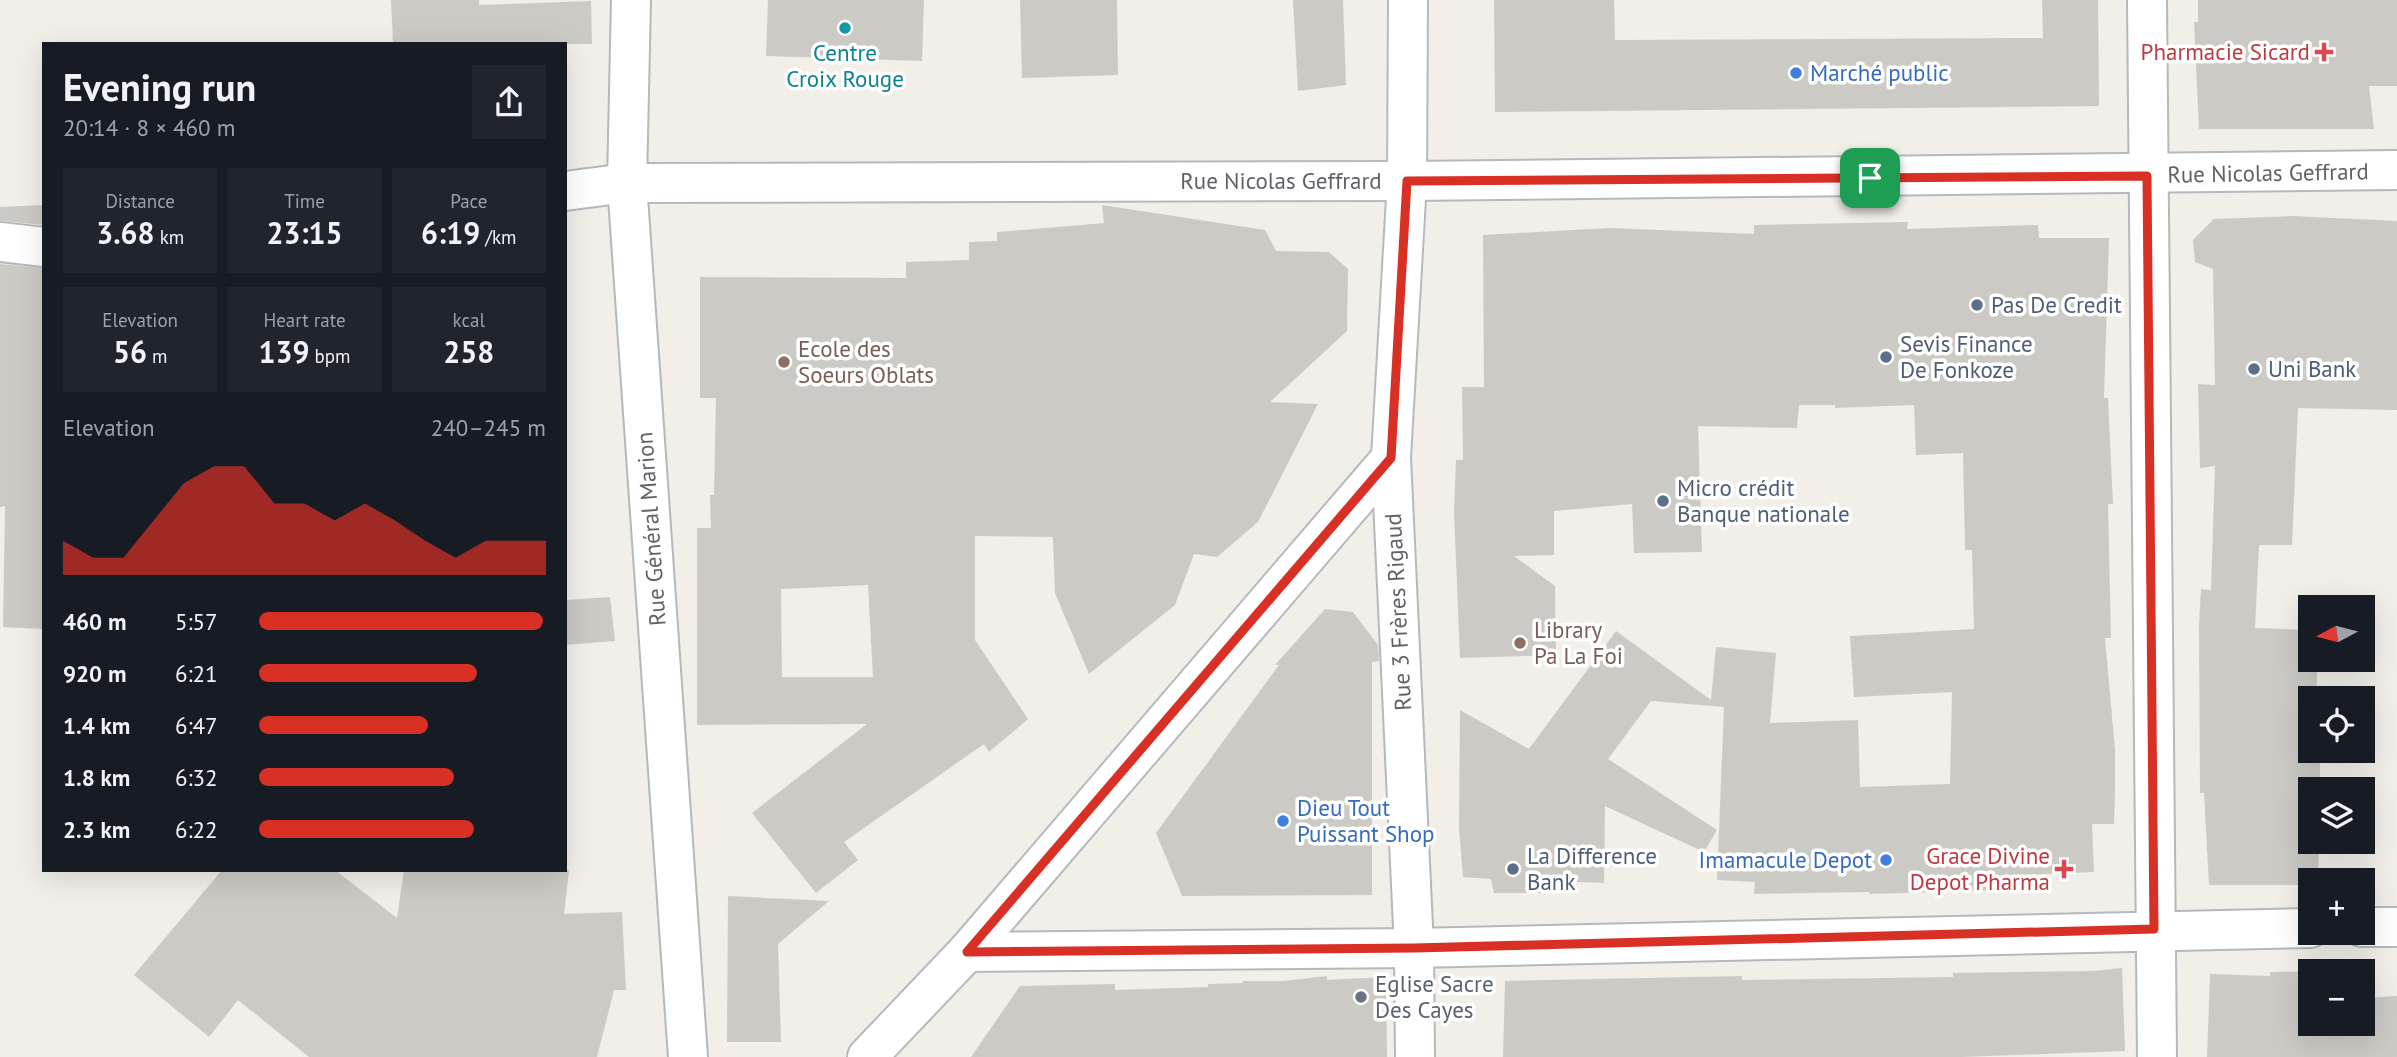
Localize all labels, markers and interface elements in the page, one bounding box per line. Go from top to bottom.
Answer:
marker: Centre Croix Rouge [837,20,853,36]
place label: Pharmacie Sicard [2141,37,2310,66]
place label: Centre Croix Rouge [786,38,904,93]
marker: Pharmacie Sicard [2316,44,2332,60]
place label: Marché public [1810,58,1949,87]
text: Evening run [63,62,256,111]
button: share [472,65,546,139]
marker: Marché public [1788,65,1804,81]
text: 20:14 · 8 × 460 m [63,113,235,142]
pin [1840,148,1900,208]
street label: Rue Nicolas Geffrard [2167,156,2369,189]
icon: arrive [1851,159,1889,197]
street label: Rue Nicolas Geffrard [1180,166,1382,195]
text: Distance [105,189,175,213]
text: Time [284,189,325,213]
text: Pace [450,189,487,213]
text: 3.68 [96,213,155,252]
text: 23:15 [266,213,343,252]
text: 6:19 [421,213,480,252]
text: km [155,225,184,249]
text: /km [480,225,517,249]
place label: Pas De Credit [1991,290,2122,319]
marker: Pas De Credit [1969,297,1985,313]
text: Elevation [102,308,178,332]
text: Heart rate [263,308,346,332]
text: kcal [453,308,485,332]
place label: Sevis Finance De Fonkoze [1900,329,2033,384]
text: 56 [113,332,147,371]
text: 139 [258,332,309,371]
text: 258 [443,332,494,371]
place label: Ecole des Soeurs Oblats [798,334,934,389]
text: m [147,344,167,368]
text: bpm [309,344,351,368]
marker: Sevis Finance De Fonkoze [1878,349,1894,365]
marker: Ecole des Soeurs Oblats [776,354,792,370]
place label: Uni Bank [2268,354,2356,383]
marker: Uni Bank [2246,361,2262,377]
text: Elevation [63,413,155,442]
text: 240–245 m [431,413,546,442]
street label: Rue Général Marion [629,431,672,627]
place label: Micro crédit Banque nationale [1677,473,1850,528]
marker: Micro crédit Banque nationale [1655,493,1671,509]
street label: Rue 3 Frères Rigaud [1378,513,1417,711]
north arrow [2298,595,2375,672]
map controls [2298,595,2375,1036]
text: 460 m [63,607,126,636]
text: 5:57 [175,607,218,636]
place label: Library Pa La Foi [1534,615,1623,670]
marker: Library Pa La Foi [1512,635,1528,651]
text: 920 m [63,659,126,688]
text: 6:21 [175,659,218,688]
button: locate [2298,686,2375,763]
text: 1.4 km [63,711,130,740]
text: 6:47 [175,711,218,740]
text: 1.8 km [63,763,130,792]
text: 6:32 [175,763,218,792]
button: layers [2298,777,2375,854]
place label: Dieu Tout Puissant Shop [1297,793,1434,848]
marker: Dieu Tout Puissant Shop [1275,813,1291,829]
text: 2.3 km [63,815,130,844]
text: 6:22 [175,815,218,844]
place label: La Difference Bank [1527,841,1657,896]
place label: Grace Divine Depot Pharma [1910,841,2050,896]
place label: Imamacule Depot [1699,845,1872,874]
marker: Imamacule Depot [1878,852,1894,868]
marker: La Difference Bank [1505,861,1521,877]
marker: Grace Divine Depot Pharma [2056,861,2072,877]
button: + [2298,868,2375,945]
button: − [2298,959,2375,1036]
place label: Eglise Sacre Des Cayes [1375,969,1494,1024]
marker: Eglise Sacre Des Cayes [1353,989,1369,1005]

